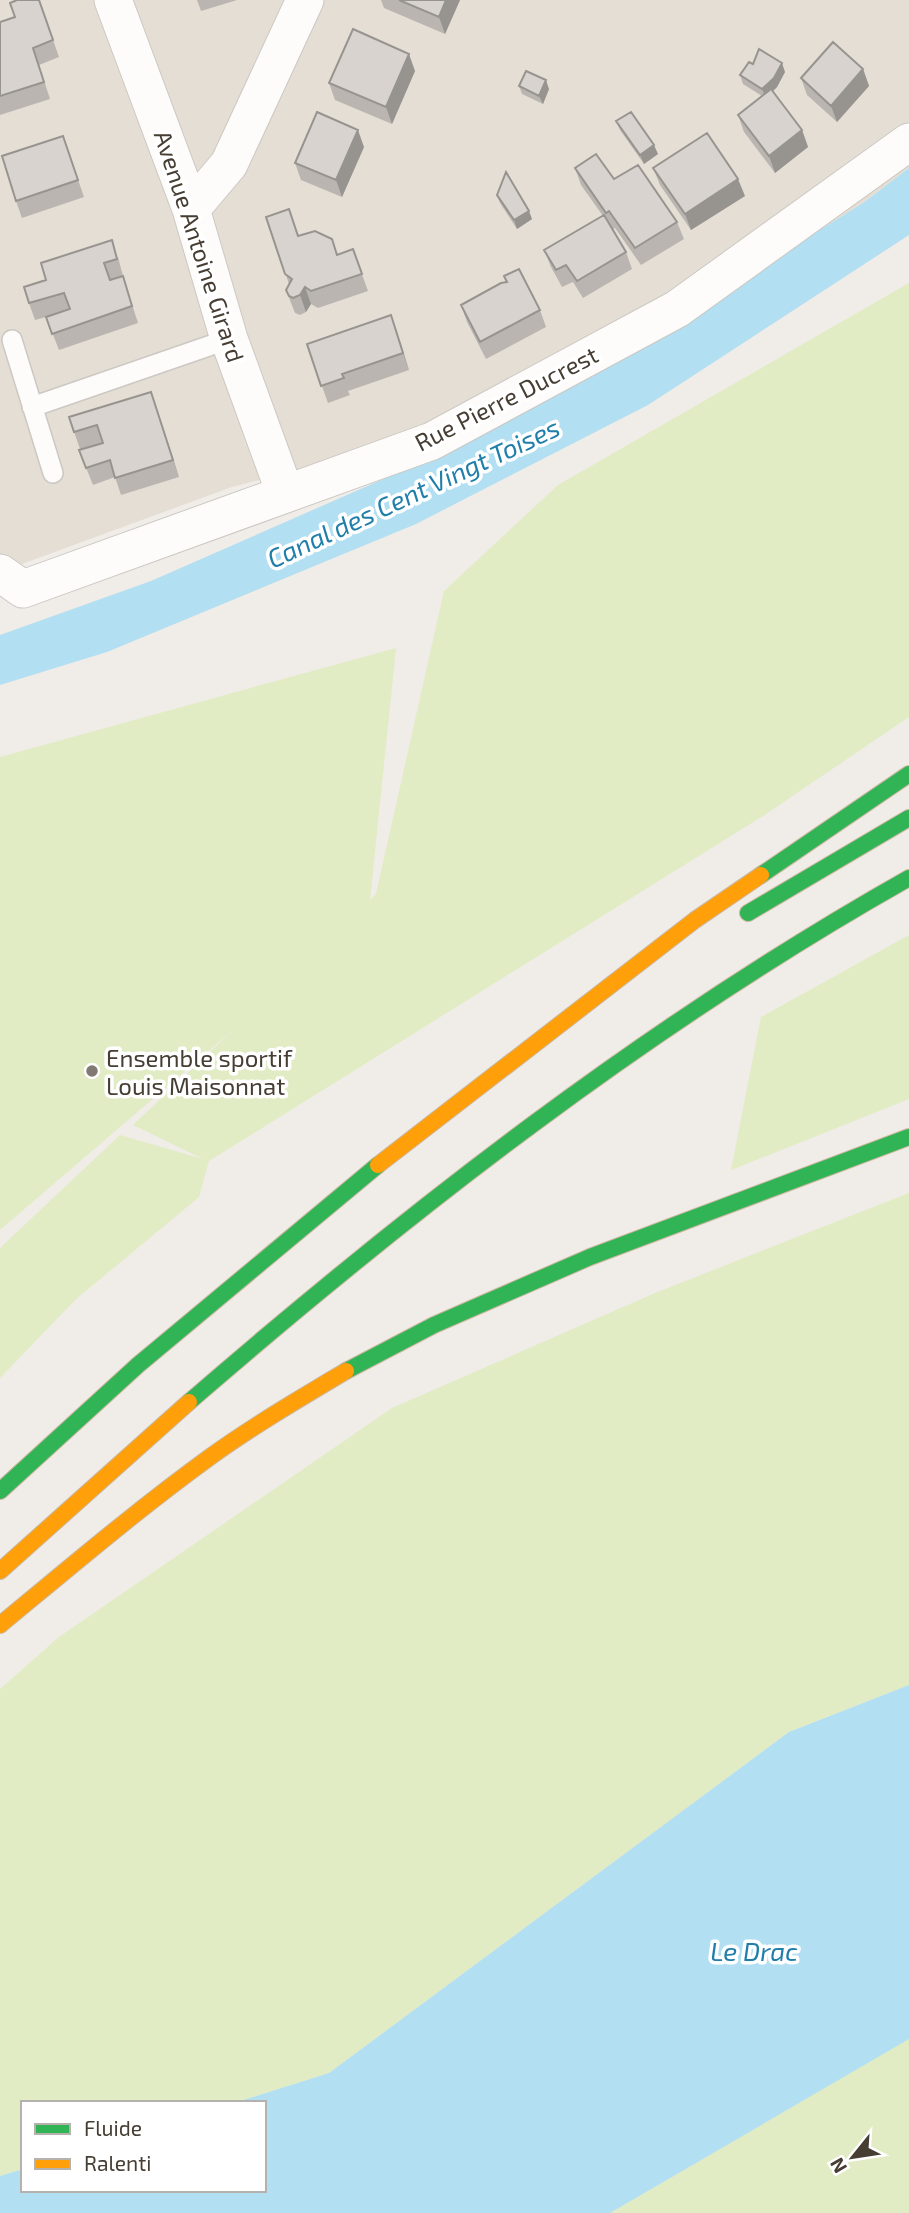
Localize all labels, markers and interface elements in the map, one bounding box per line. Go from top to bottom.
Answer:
street label: Avenue Antoine Girard [149,126,251,366]
street label: Rue Pierre Ducrest [410,339,602,457]
water label: Canal des Cent Vingt Toises [262,411,564,573]
place label: Ensemble sportif Louis Maisonnat [106,1043,293,1100]
marker: Ensemble sportif Louis Maisonnat [84,1063,100,1079]
water label: Le Drac [710,1935,798,1966]
legend [21,2101,266,2192]
text: Fluide [84,2115,142,2140]
north arrow [818,2122,888,2192]
text: Ralenti [84,2150,151,2175]
text: N [824,2154,851,2177]

